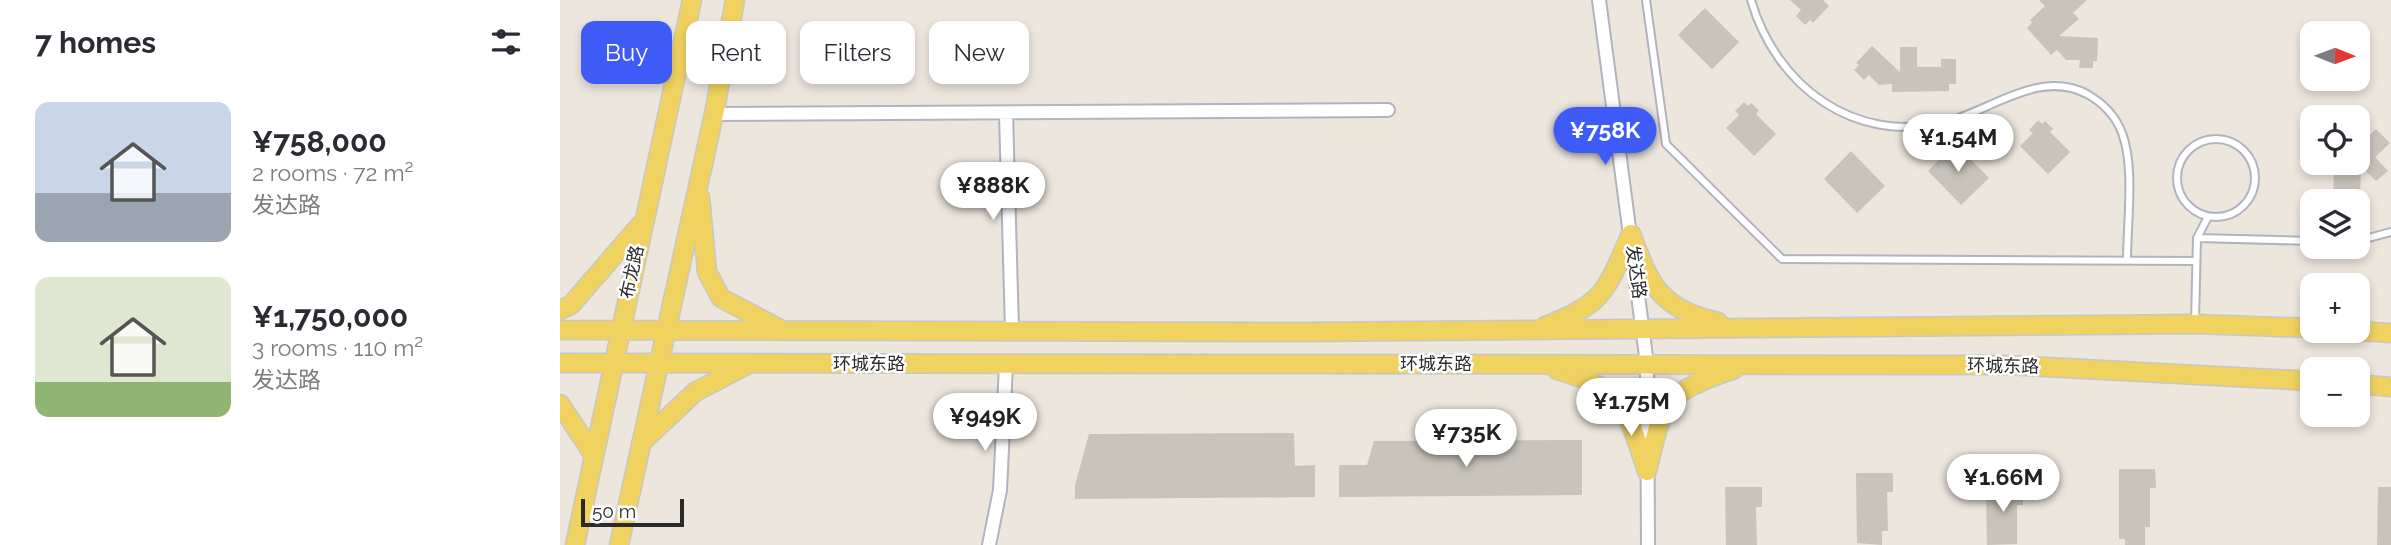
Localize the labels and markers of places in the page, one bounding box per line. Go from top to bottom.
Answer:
pin: ¥758K [1556,108,1654,167]
pin: ¥1.54M [1901,114,2015,174]
pin: ¥888K [944,162,1042,222]
pin: ¥1.75M [1574,378,1688,438]
pin: ¥949K [936,393,1034,453]
pin: ¥735K [1417,410,1515,469]
pin: ¥1.66M [1946,454,2060,514]

